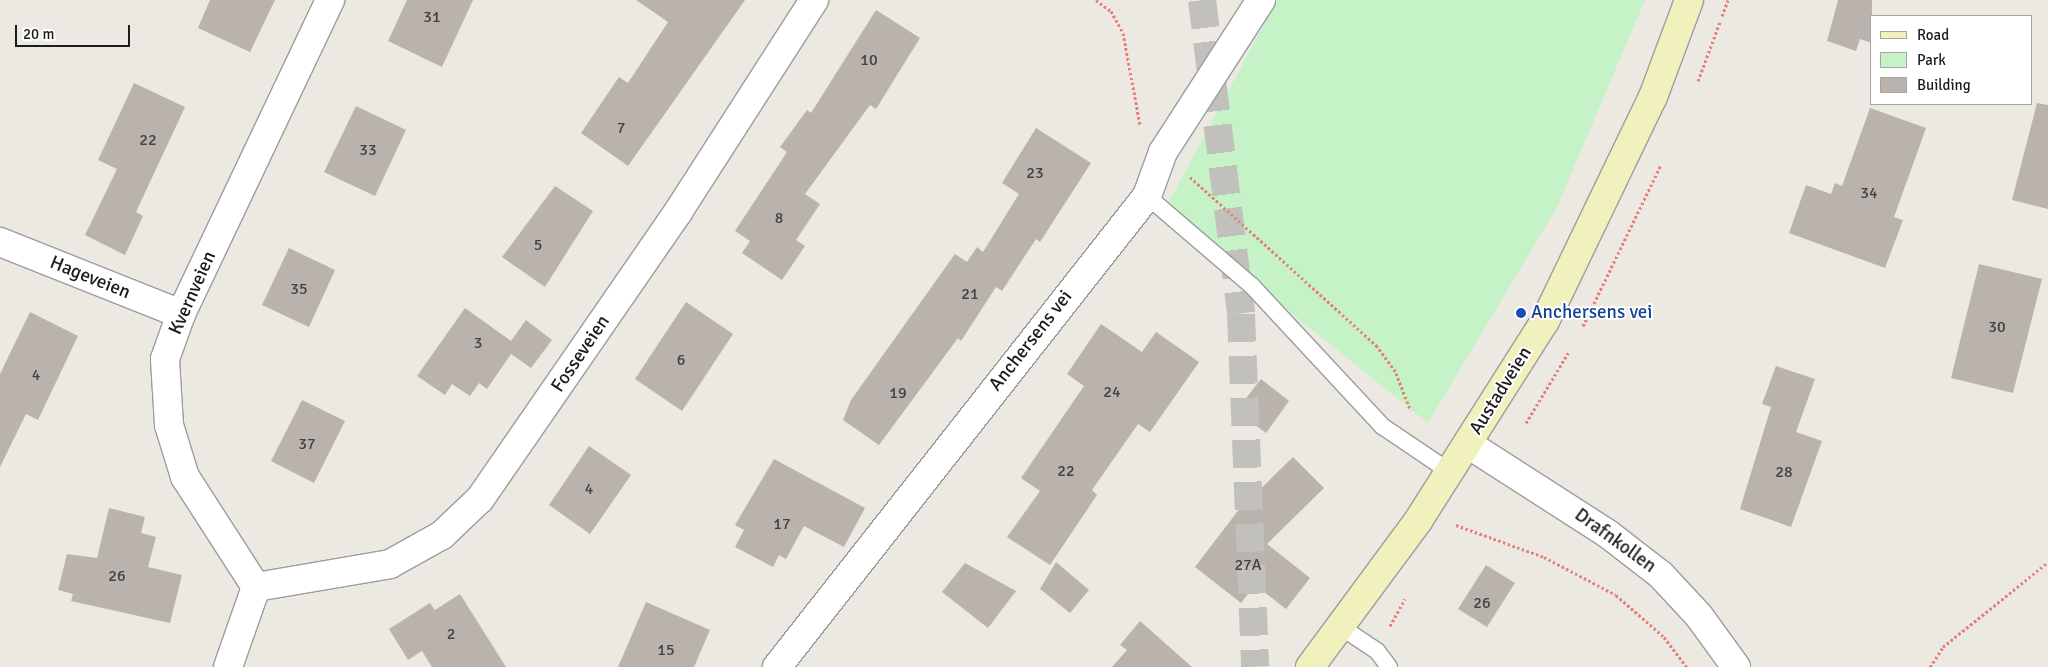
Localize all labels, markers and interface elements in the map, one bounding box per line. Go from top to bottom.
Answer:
house number: 31 [423,7,441,27]
scale bar [18,15,132,47]
legend [1870,15,2033,105]
text: 20 m [23,25,54,43]
text: Road [1917,26,1949,44]
house number: 10 [860,50,878,70]
text: Park [1917,51,1946,69]
text: Building [1917,76,1971,94]
house number: 7 [617,118,625,138]
house number: 22 [139,130,157,150]
house number: 33 [359,140,377,160]
house number: 23 [1026,163,1044,183]
house number: 34 [1860,183,1878,203]
house number: 8 [775,208,783,228]
house number: 5 [534,235,542,255]
street label: Kvernveien [165,248,221,338]
street label: Hageveien [47,252,133,304]
house number: 35 [290,279,308,299]
house number: 21 [961,284,979,304]
street label: Anchersens vei [985,286,1077,396]
place label: Anchersens vei [1531,302,1653,324]
marker: Anchersens vei [1515,307,1527,319]
street label: Fosseveien [547,311,615,397]
house number: 30 [1988,317,2006,337]
house number: 3 [474,333,482,353]
street label: Austadveien [1465,343,1537,439]
house number: 6 [677,350,685,370]
house number: 4 [32,365,40,385]
house number: 24 [1103,382,1121,402]
house number: 19 [889,383,907,403]
house number: 37 [298,434,316,454]
house number: 22 [1057,461,1075,481]
house number: 28 [1775,462,1793,482]
house number: 4 [585,479,593,499]
street label: Drafnkollen [1570,504,1660,578]
house number: 17 [773,514,791,534]
house number: 27A [1234,555,1262,575]
house number: 26 [108,566,126,586]
house number: 26 [1473,593,1491,613]
house number: 2 [447,624,455,644]
house number: 15 [657,640,675,660]

